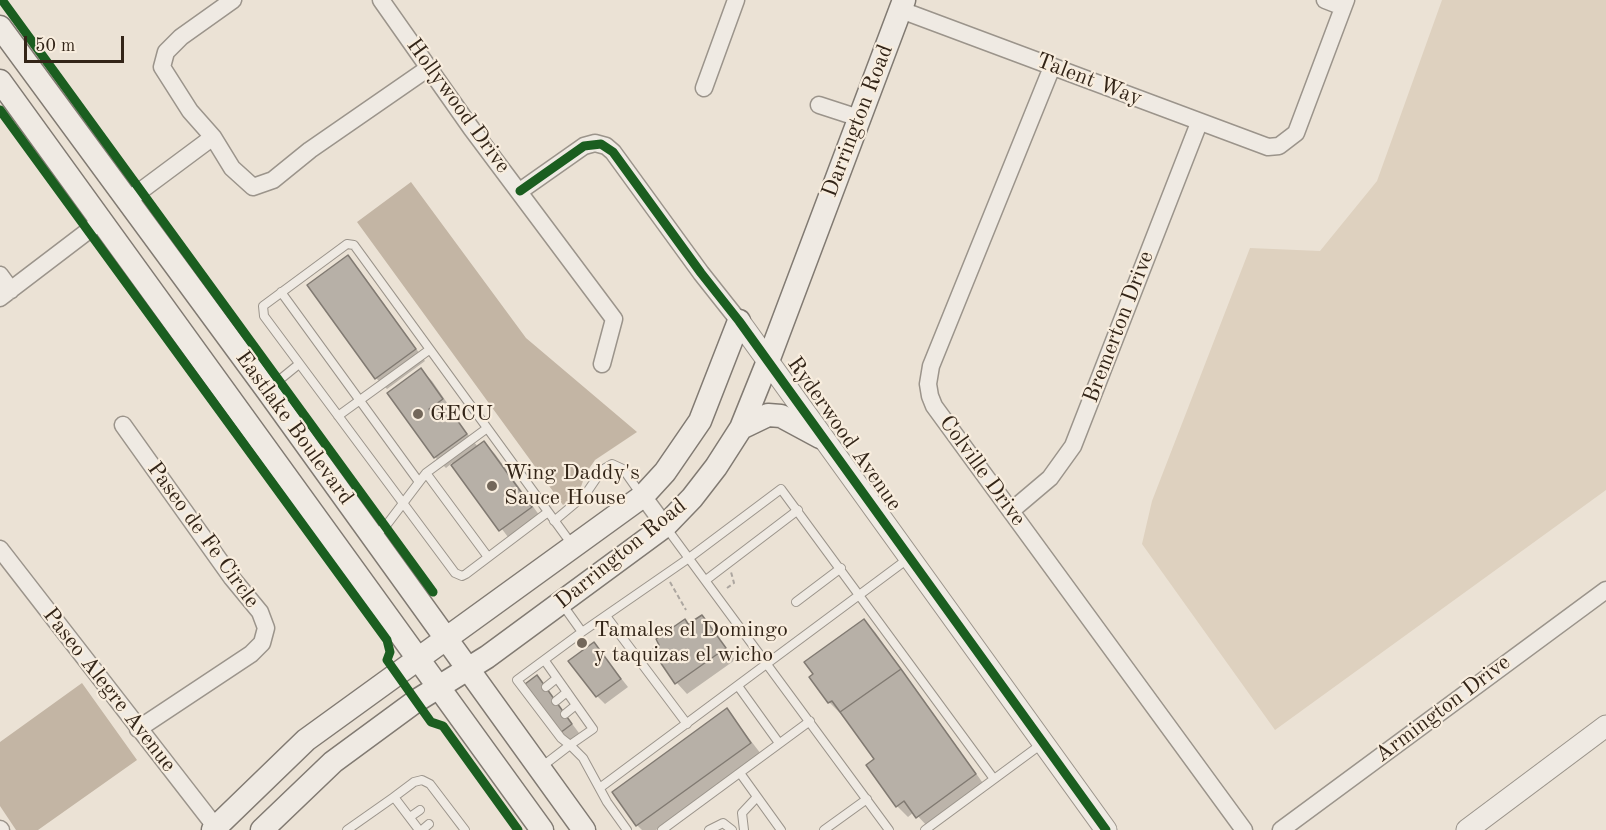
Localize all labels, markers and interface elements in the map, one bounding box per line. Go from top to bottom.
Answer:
scale bar [27,24,128,62]
street label: Hollywood Drive [400,33,516,179]
text: 50 m [35,37,75,55]
street label: Darrington Road [817,41,899,201]
street label: Talent Way [1032,48,1146,112]
street label: Bremerton Drive [1078,247,1160,407]
street label: Eastlake Boulevard [229,346,359,510]
street label: Ryderwood Avenue [781,352,907,516]
place label: GECU [430,401,493,427]
marker: GECU [411,407,425,421]
street label: Colville Drive [933,411,1031,531]
street label: Paseo de Fe Circle [141,457,265,613]
place label: Wing Daddy's Sauce House [504,460,640,512]
marker: Wing Daddy's Sauce House [485,479,499,493]
street label: Darrington Road [550,493,692,615]
street label: Paseo Alegre Avenue [37,602,181,778]
place label: Tamales el Domingo y taquizas el wicho [594,617,788,668]
marker: Tamales el Domingo y taquizas el wicho [575,636,589,650]
street label: Armington Drive [1370,650,1516,768]

